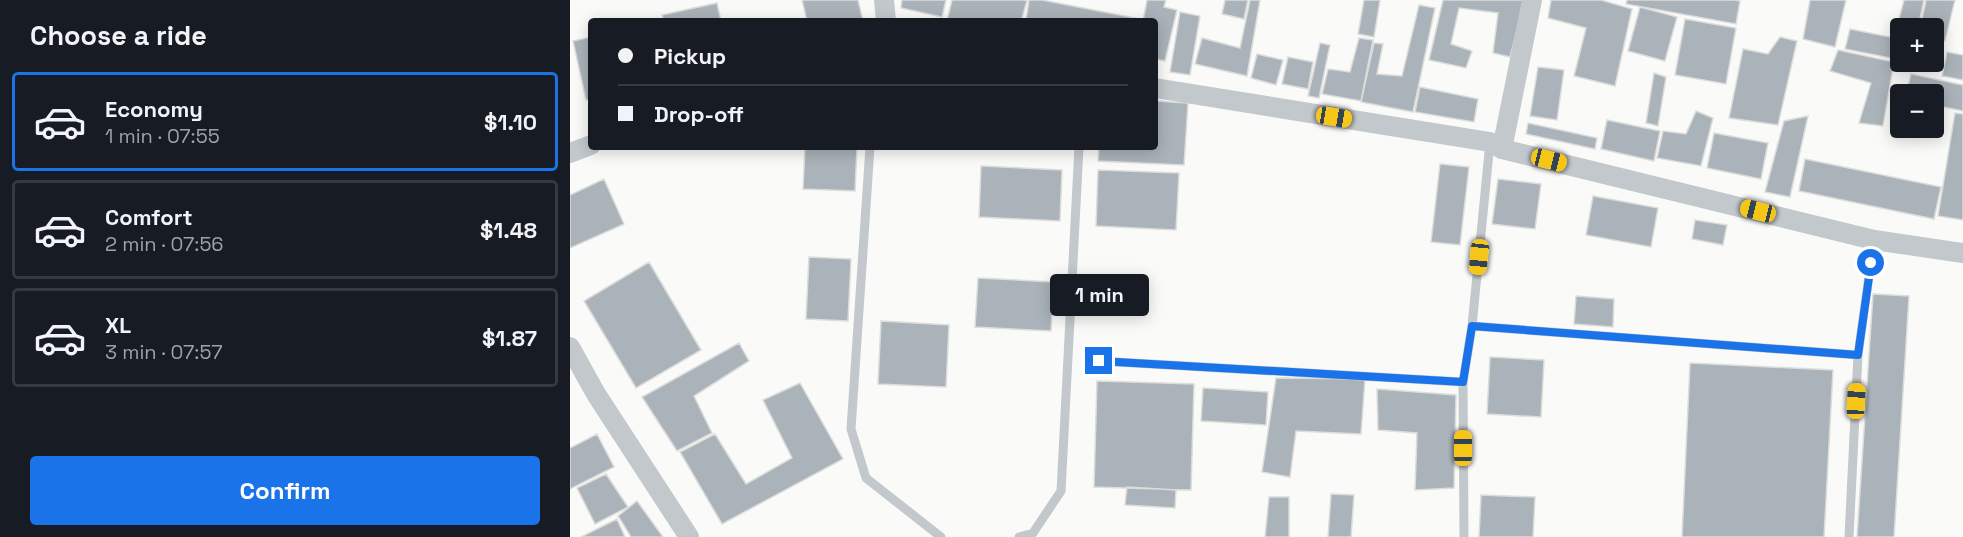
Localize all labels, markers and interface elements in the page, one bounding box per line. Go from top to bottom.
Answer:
text: Choose a ride [30,18,207,53]
map controls [1890,18,1944,138]
button: + [1890,18,1944,72]
text: Pickup [654,42,726,70]
button: − [1890,84,1944,138]
icon: car [33,95,87,149]
text: Economy [105,95,203,123]
text: Drop-off [654,100,744,128]
car [1315,105,1353,129]
text: $1.10 [484,108,537,136]
text: 1 min · 07:55 [105,123,220,149]
car [1529,147,1569,173]
car [1738,198,1778,224]
icon: car [33,203,87,257]
text: Comfort [105,203,193,231]
text: $1.48 [480,216,537,244]
text: 2 min · 07:56 [105,231,224,257]
car [1468,238,1490,276]
route start [1857,249,1884,276]
callout: 1 min [1050,274,1148,316]
text: 1 min [1075,282,1124,308]
icon: car [33,311,87,365]
text: XL [105,311,131,339]
text: $1.87 [482,324,537,352]
text: 3 min · 07:57 [105,339,222,365]
route end [1085,347,1112,374]
car [1846,383,1866,419]
car [1454,430,1472,466]
button: Confirm [30,456,540,525]

